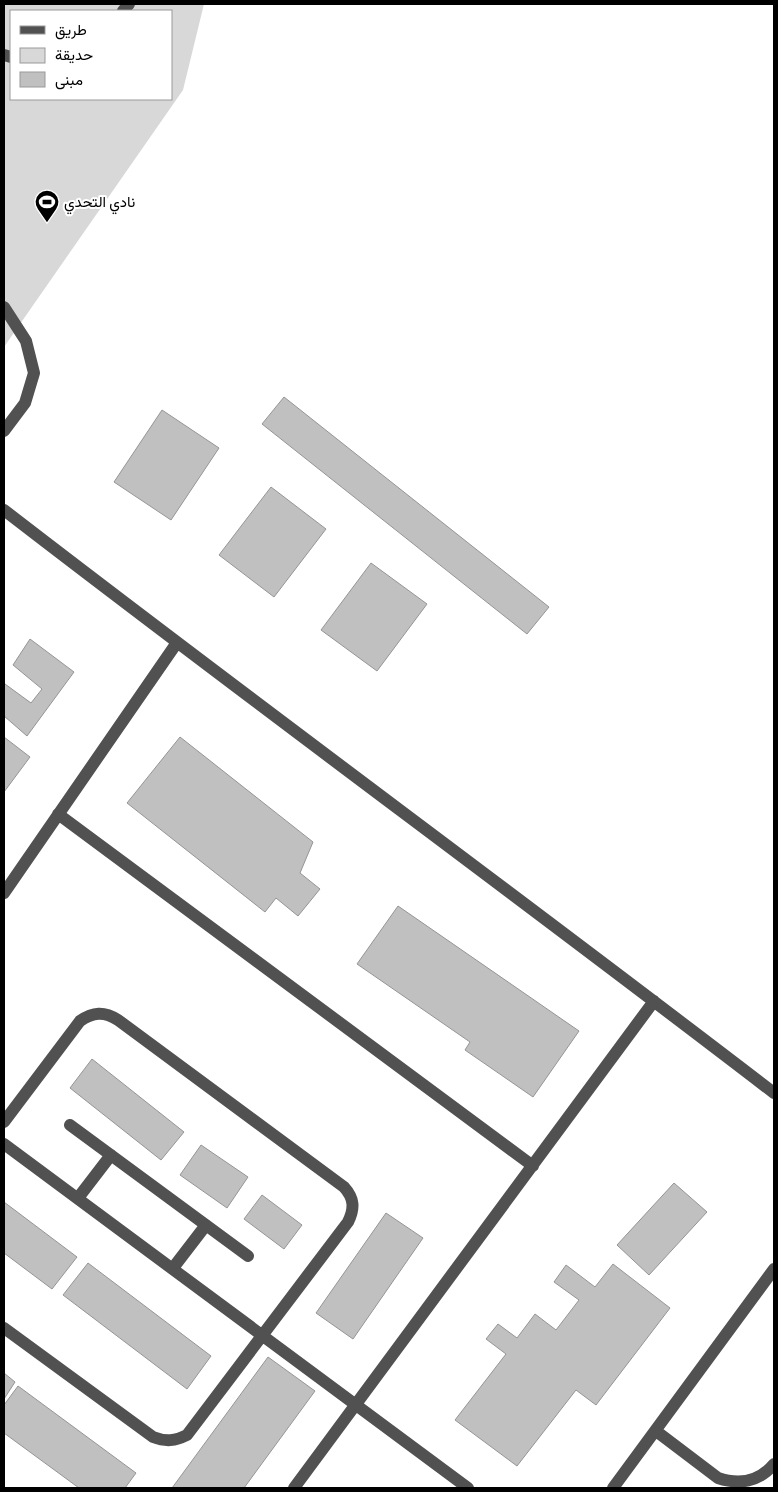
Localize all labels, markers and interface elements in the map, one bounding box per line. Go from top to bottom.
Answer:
legend [10,10,172,100]
text: طريق [55,21,87,40]
text: حديقة [55,46,93,64]
text: مبنى [55,71,83,90]
sports icon: نادي التحدي [34,189,60,223]
place label: نادي التحدي [64,193,135,215]

